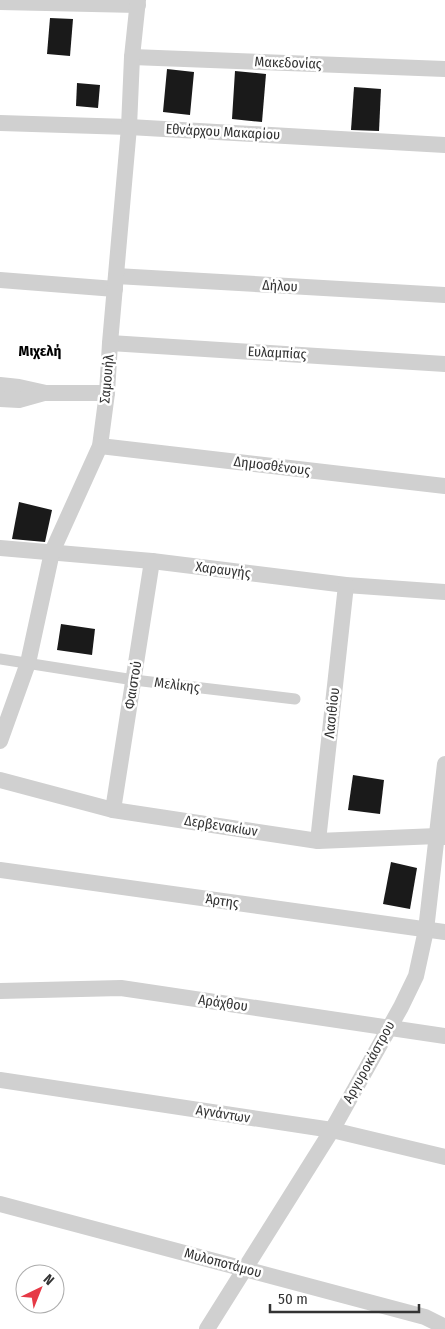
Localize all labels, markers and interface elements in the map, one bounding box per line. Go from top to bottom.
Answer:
street label: Μακεδονίας [254,53,322,73]
street label: Εθνάρχου Μακαρίου [165,121,281,143]
street label: Δήλου [262,277,298,295]
district label: Μιχελή [19,342,62,360]
street label: Ευλαμπίας [247,343,307,363]
street label: Σαμουήλ [96,353,118,404]
street label: Δημοσθένους [233,453,311,479]
street label: Χαραυγής [194,558,252,582]
street label: Φαιστού [121,660,145,710]
street label: Μελίκης [153,674,201,696]
street label: Λασιθίου [321,687,343,739]
street label: Δερβενακίων [183,812,259,840]
street label: Άρτης [204,890,240,912]
street label: Αράχθου [197,991,249,1015]
street label: Αργυροκάστρου [339,1018,399,1106]
street label: Αγνάντων [195,1101,251,1127]
street label: Μυλοποτάμου [182,1245,264,1281]
north arrow [15,1264,65,1314]
text: N [40,1271,57,1289]
scale bar [270,1282,419,1314]
text: 50 m [278,1290,308,1308]

